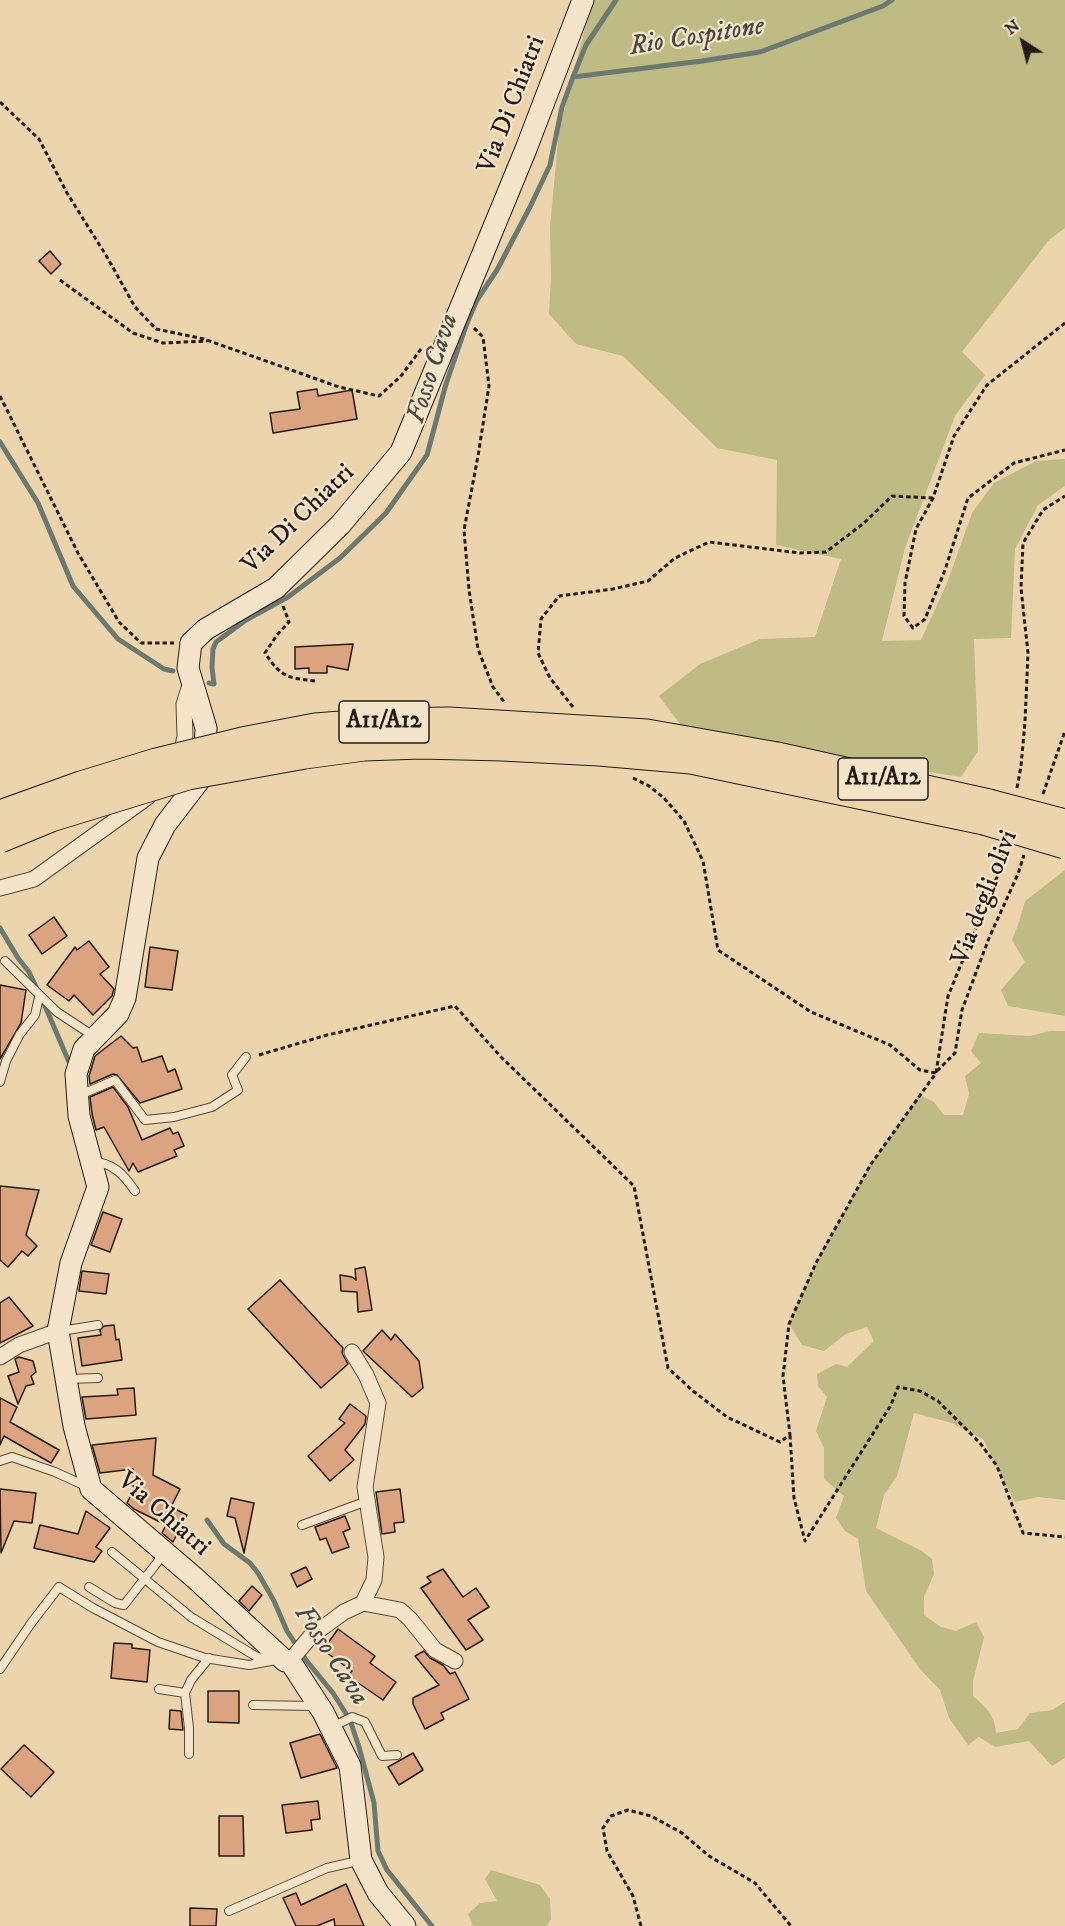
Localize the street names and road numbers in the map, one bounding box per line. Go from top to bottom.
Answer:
street label: Via Di Chiatri [473,32,553,178]
street label: Via Di Chiatri [236,459,362,581]
road number: A11/A12 [339,701,429,743]
road number: A11/A12 [838,758,928,800]
street label: Via degli olivi [946,826,1026,970]
street label: Via Chiatri [110,1466,216,1564]

